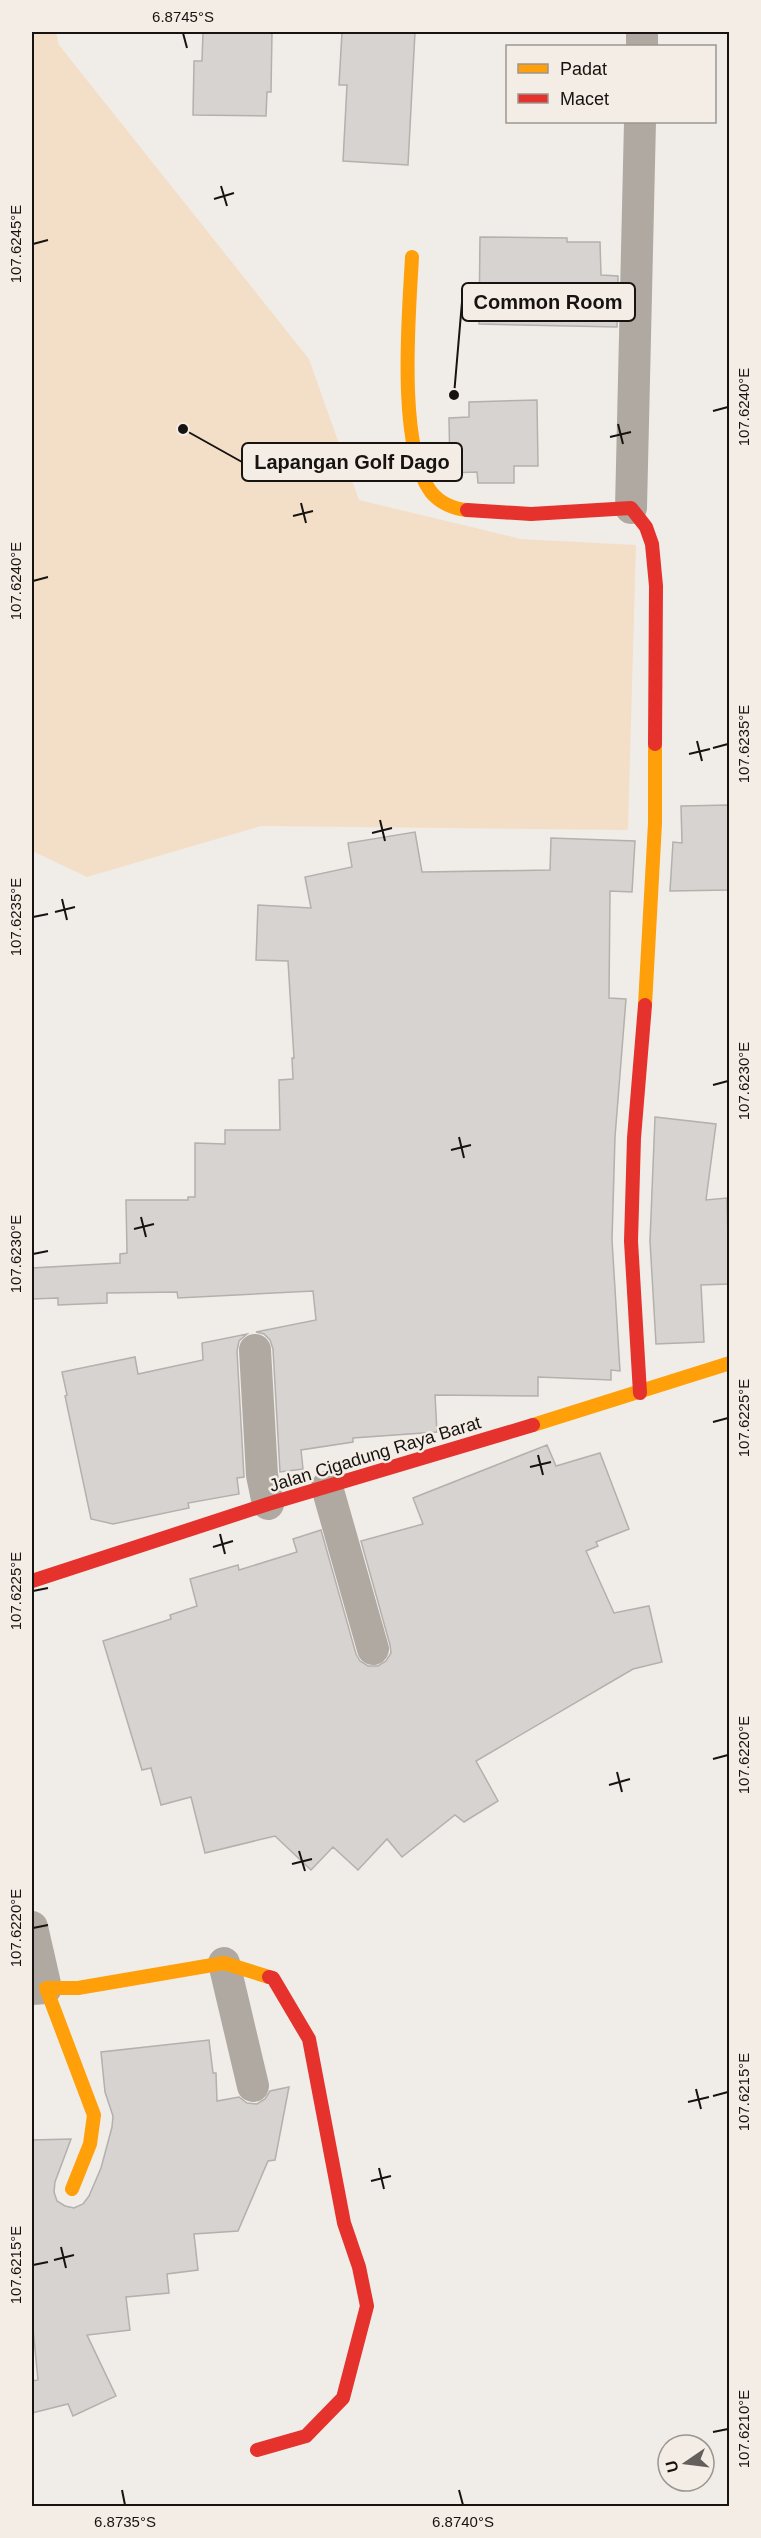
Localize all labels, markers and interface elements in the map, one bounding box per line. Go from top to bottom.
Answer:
text: 6.8745°S [152,8,214,25]
legend [506,45,716,123]
text: Padat [560,59,607,79]
text: Macet [560,89,609,109]
text: 107.6245°E [7,205,24,283]
callout: Common Room [462,283,635,321]
text: Common Room [474,291,622,313]
text: 107.6240°E [735,368,752,446]
callout: Lapangan Golf Dago [242,443,462,481]
text: Lapangan Golf Dago [254,451,450,473]
text: 107.6240°E [7,542,24,620]
text: 107.6235°E [735,705,752,783]
text: 107.6235°E [7,878,24,956]
text: 107.6230°E [735,1042,752,1120]
text: 107.6230°E [7,1215,24,1293]
text: 107.6225°E [735,1379,752,1457]
street label: Jalan Cigadung Raya Barat [267,1412,483,1496]
text: 107.6225°E [7,1552,24,1630]
text: 107.6220°E [735,1716,752,1794]
text: 107.6220°E [7,1889,24,1967]
text: 107.6215°E [735,2053,752,2131]
text: 107.6215°E [7,2226,24,2304]
text: 107.6210°E [735,2390,752,2468]
north arrow [656,2433,716,2493]
text: U [662,2459,682,2474]
text: 6.8735°S [94,2513,156,2530]
text: 6.8740°S [432,2513,494,2530]

